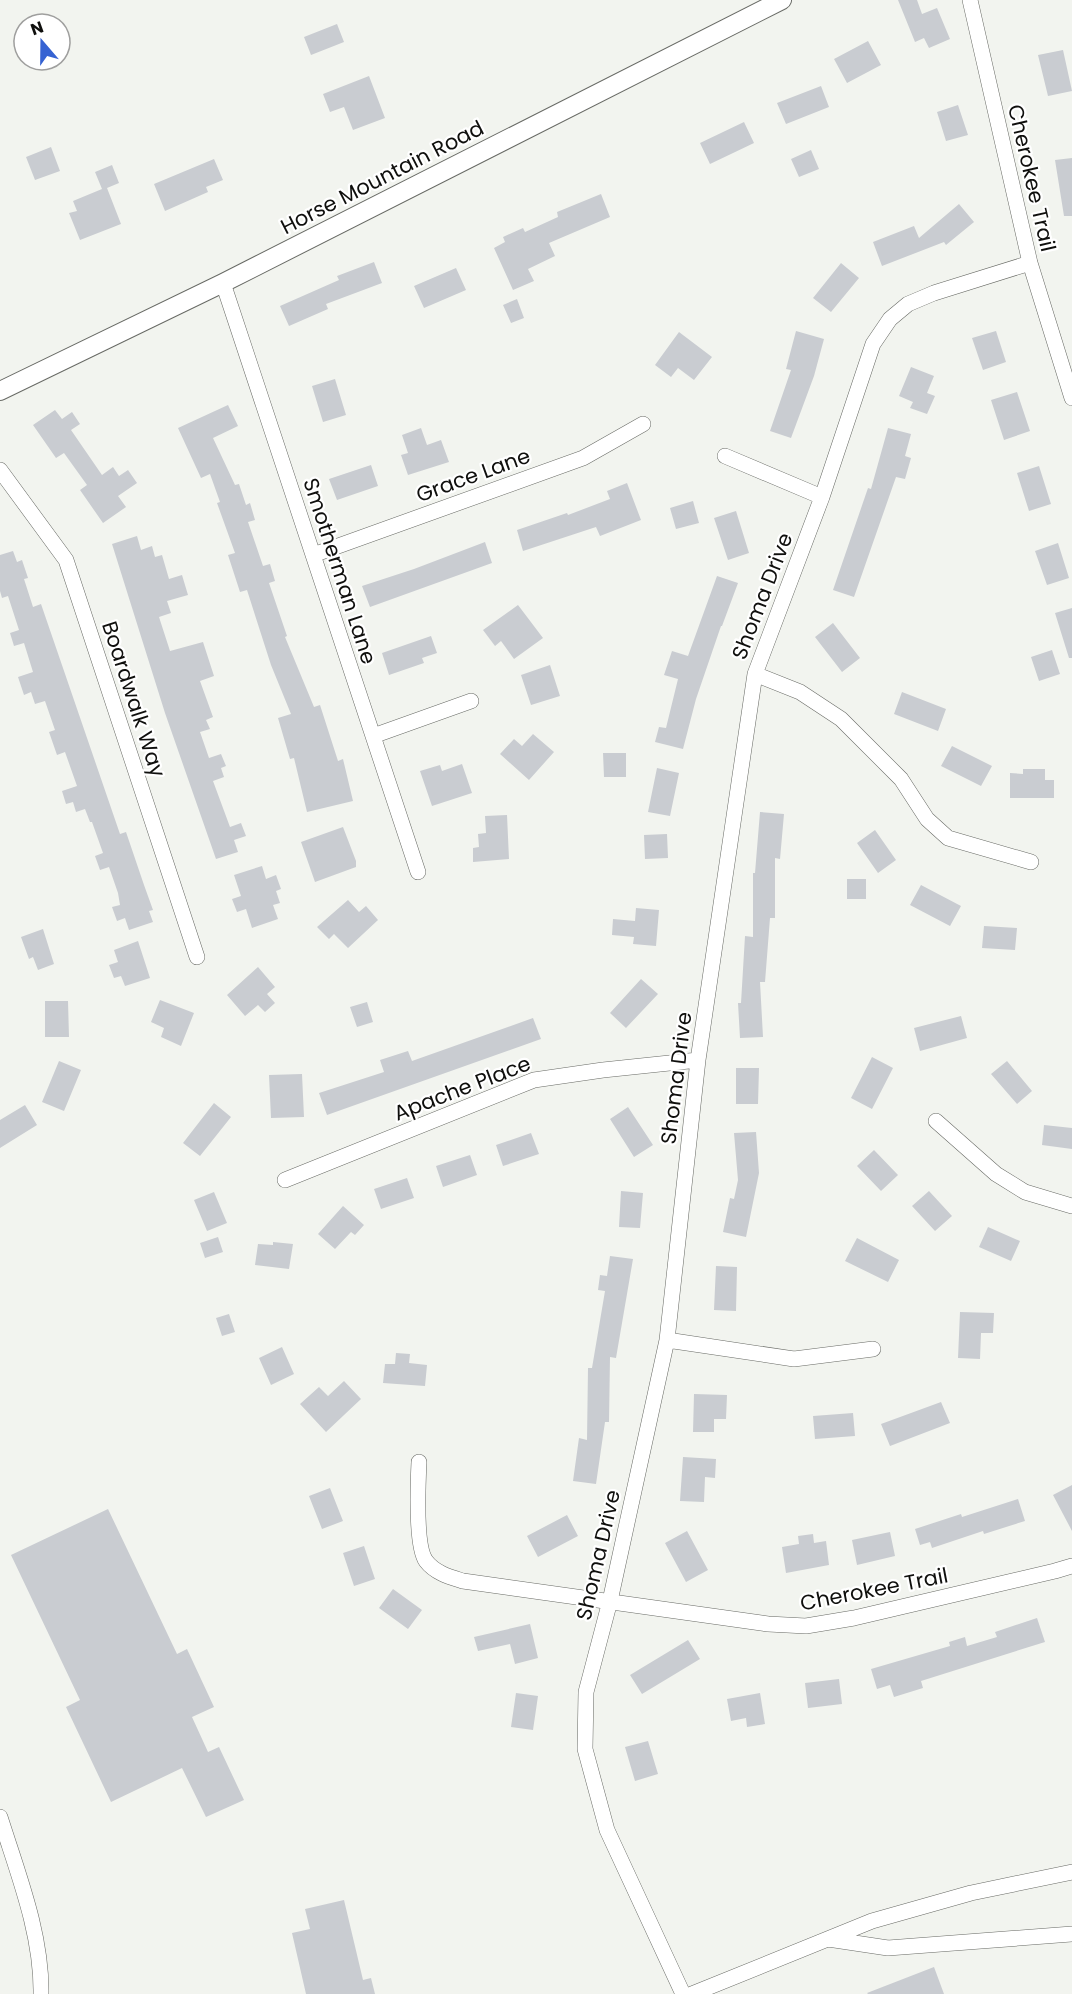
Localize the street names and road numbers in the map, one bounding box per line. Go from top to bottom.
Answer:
street label: Cherokee Trail [1001,102,1063,254]
street label: Horse Mountain Road [275,113,489,241]
street label: Grace Lane [412,441,534,509]
street label: Smotherman Lane [296,474,384,668]
street label: Shoma Drive [725,529,799,663]
street label: Boardwalk Way [95,617,173,781]
street label: Shoma Drive [653,1010,699,1146]
street label: Apache Place [389,1049,535,1127]
street label: Shoma Drive [569,1487,627,1623]
street label: Cherokee Trail [798,1560,950,1618]

